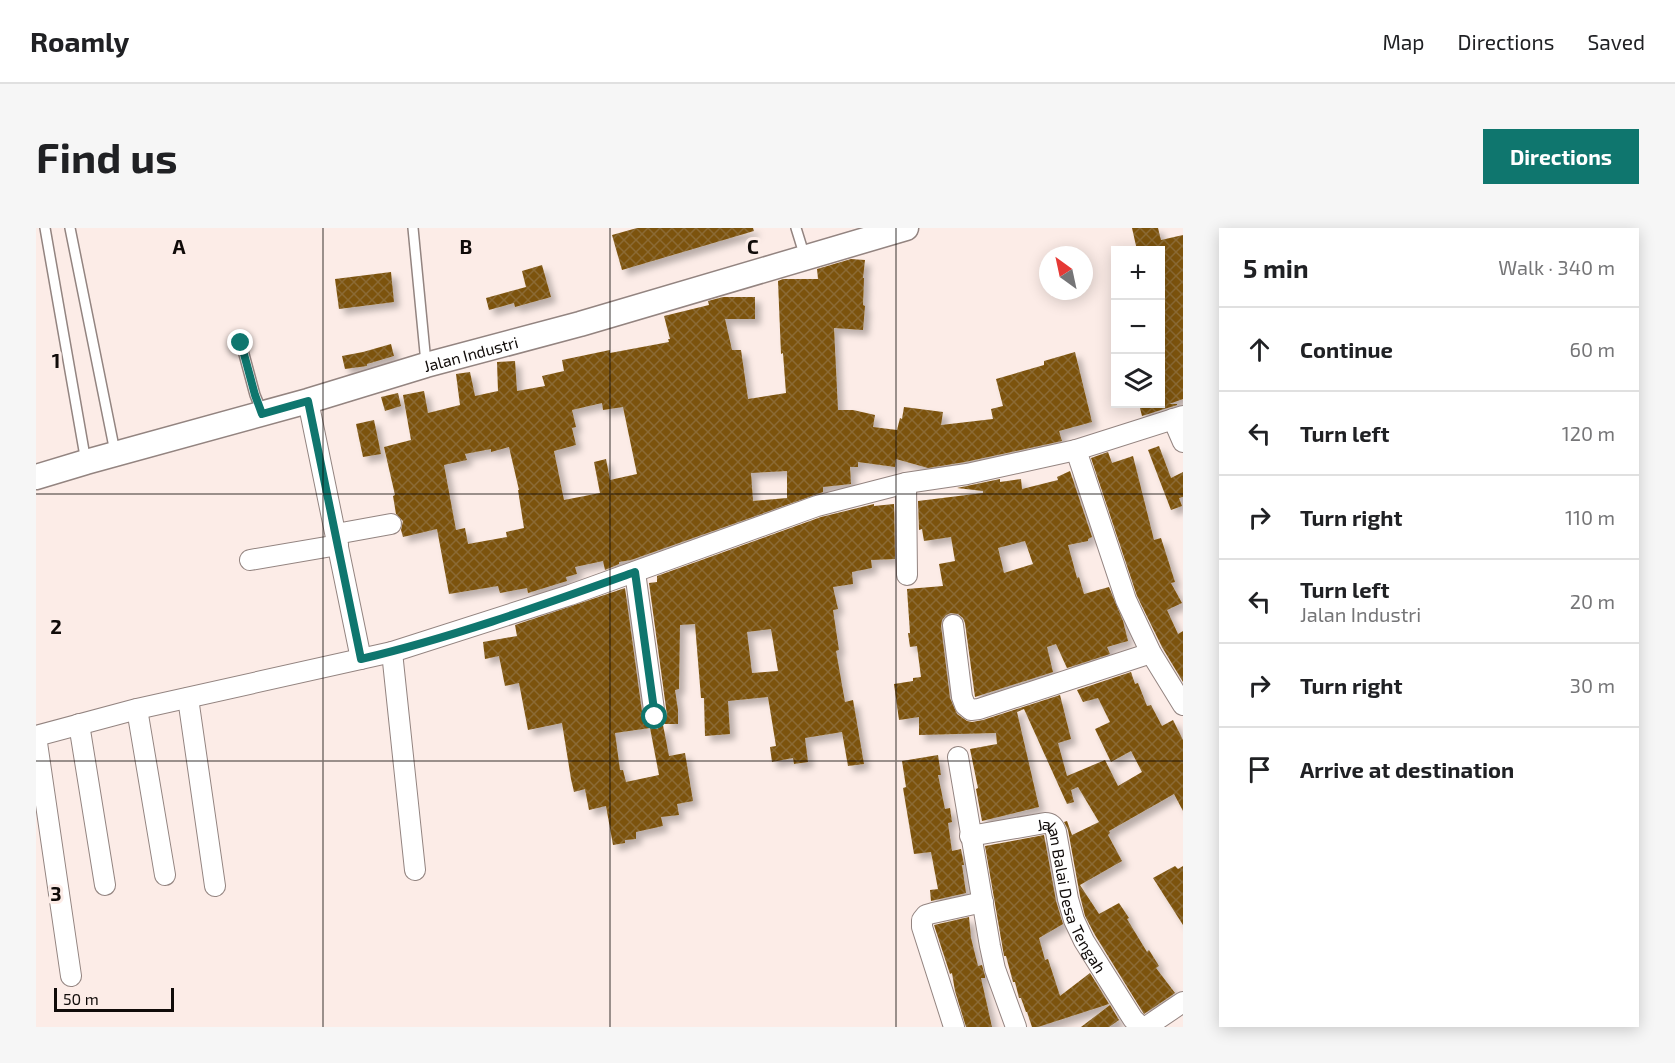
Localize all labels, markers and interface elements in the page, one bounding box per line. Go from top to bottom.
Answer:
text: Roamly [30,24,129,58]
text: Map [1382,29,1425,54]
text: Directions [1458,29,1554,54]
text: Saved [1587,29,1645,54]
button: Directions [1483,129,1639,184]
text: Find us [36,131,178,181]
text: A [172,234,186,258]
text: B [460,234,472,258]
text: C [747,234,759,258]
north arrow [1039,246,1093,300]
map controls [1111,246,1165,408]
button: + [1111,246,1165,300]
text: 5 min [1243,252,1309,283]
text: Walk · 340 m [1498,255,1615,279]
button: − [1111,300,1165,354]
route end [227,329,253,355]
street label: Jalan Industri [421,331,520,375]
icon: ahead [1243,333,1276,366]
text: Continue [1300,336,1393,362]
text: 60 m [1570,337,1615,361]
text: 1 [52,348,60,372]
button: layers [1111,354,1165,408]
icon: left [1243,417,1276,450]
text: Turn left [1300,420,1389,446]
text: 120 m [1562,421,1615,445]
icon: right [1243,501,1276,534]
text: Turn right [1300,504,1402,530]
text: 110 m [1565,505,1615,529]
text: Turn left [1300,576,1389,602]
icon: left [1243,585,1276,618]
text: 20 m [1570,589,1615,613]
text: Jalan Industri [1300,602,1421,626]
text: 2 [50,614,62,638]
icon: right [1243,669,1276,702]
text: Turn right [1300,672,1402,698]
text: 30 m [1570,673,1615,697]
route start [641,703,667,729]
icon: arrive [1243,753,1276,786]
text: Arrive at destination [1300,756,1514,782]
street label: Jalan Balai Desa Tengah [1035,813,1111,976]
text: 3 [50,881,62,905]
scale bar [54,985,174,1012]
text: 50 m [63,989,99,1008]

